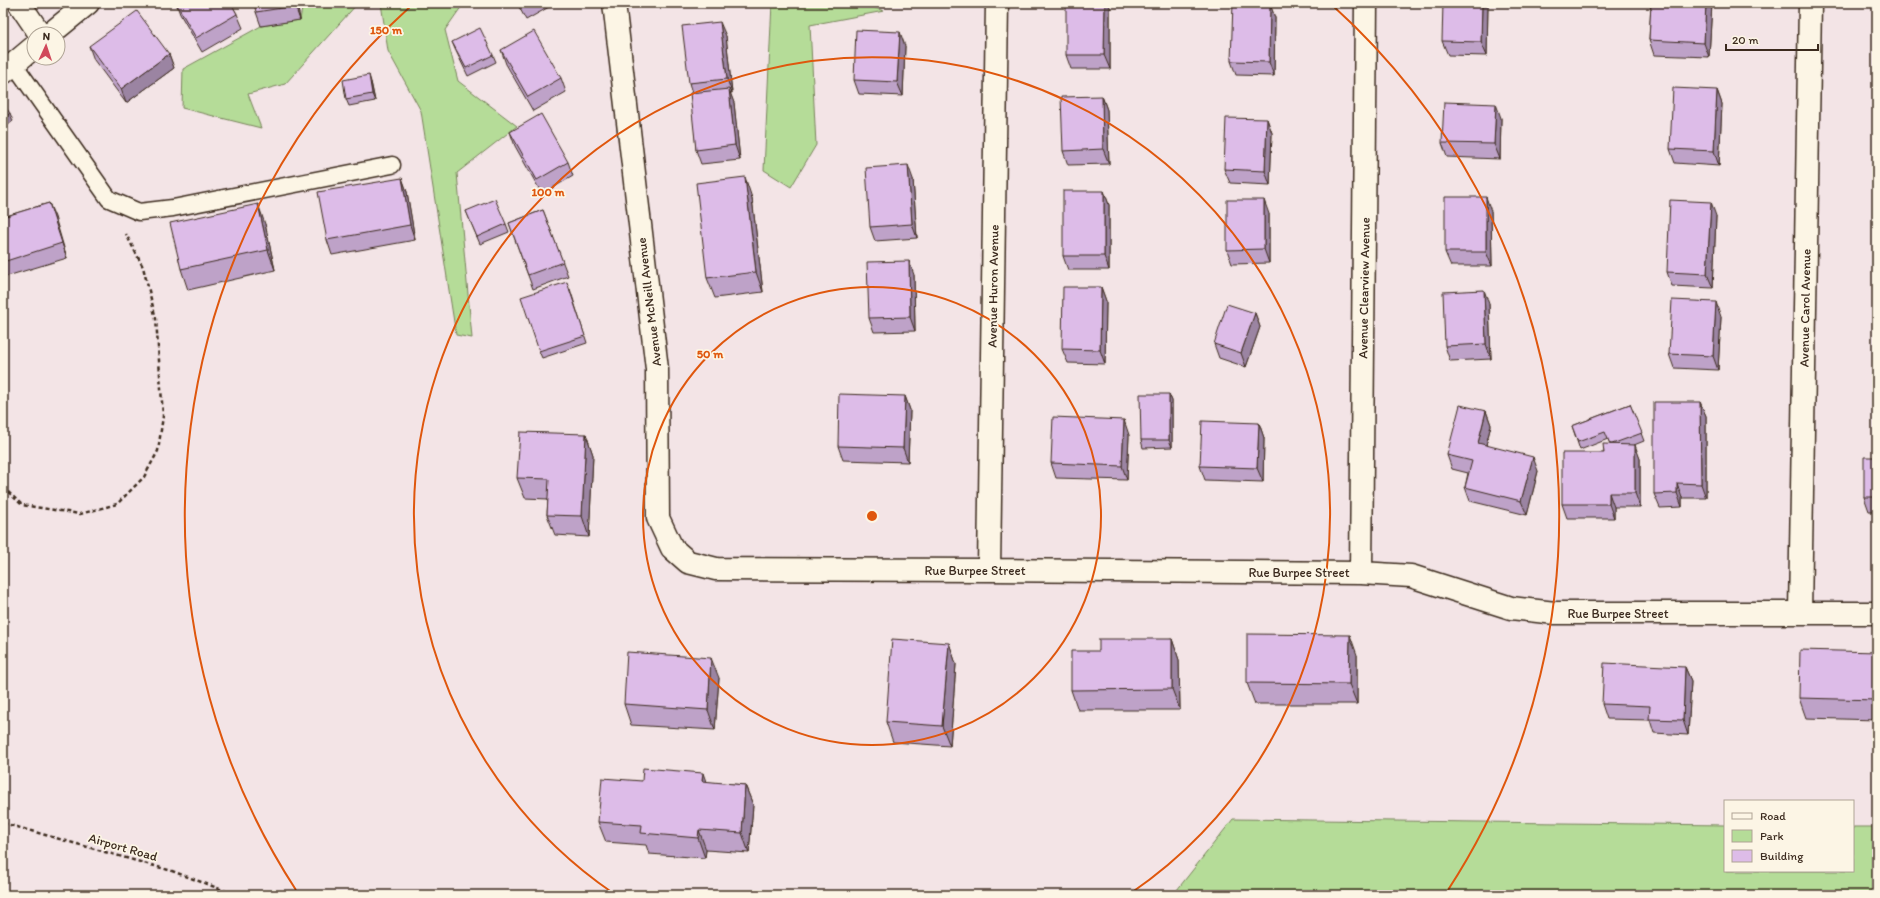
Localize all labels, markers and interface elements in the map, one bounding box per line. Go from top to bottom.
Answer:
text: 150 m [370,23,403,37]
north arrow [26,26,66,66]
scale bar [1726,26,1818,52]
text: N [42,30,51,43]
text: 20 m [1732,33,1759,47]
text: 100 m [531,185,565,199]
street label: Avenue Clearview Avenue [1355,217,1373,359]
street label: Avenue Huron Avenue [984,224,1002,348]
street label: Avenue McNeill Avenue [634,237,664,367]
street label: Avenue Carol Avenue [1796,249,1814,367]
text: 50 m [697,347,724,361]
centre of rings [865,509,879,523]
street label: Rue Burpee Street [924,563,1026,578]
street label: Rue Burpee Street [1248,565,1350,580]
street label: Rue Burpee Street [1567,606,1669,621]
legend [1724,800,1854,872]
text: Road [1760,809,1786,823]
text: Park [1760,829,1784,843]
street label: Airport Road [87,830,159,864]
text: Building [1760,849,1804,863]

